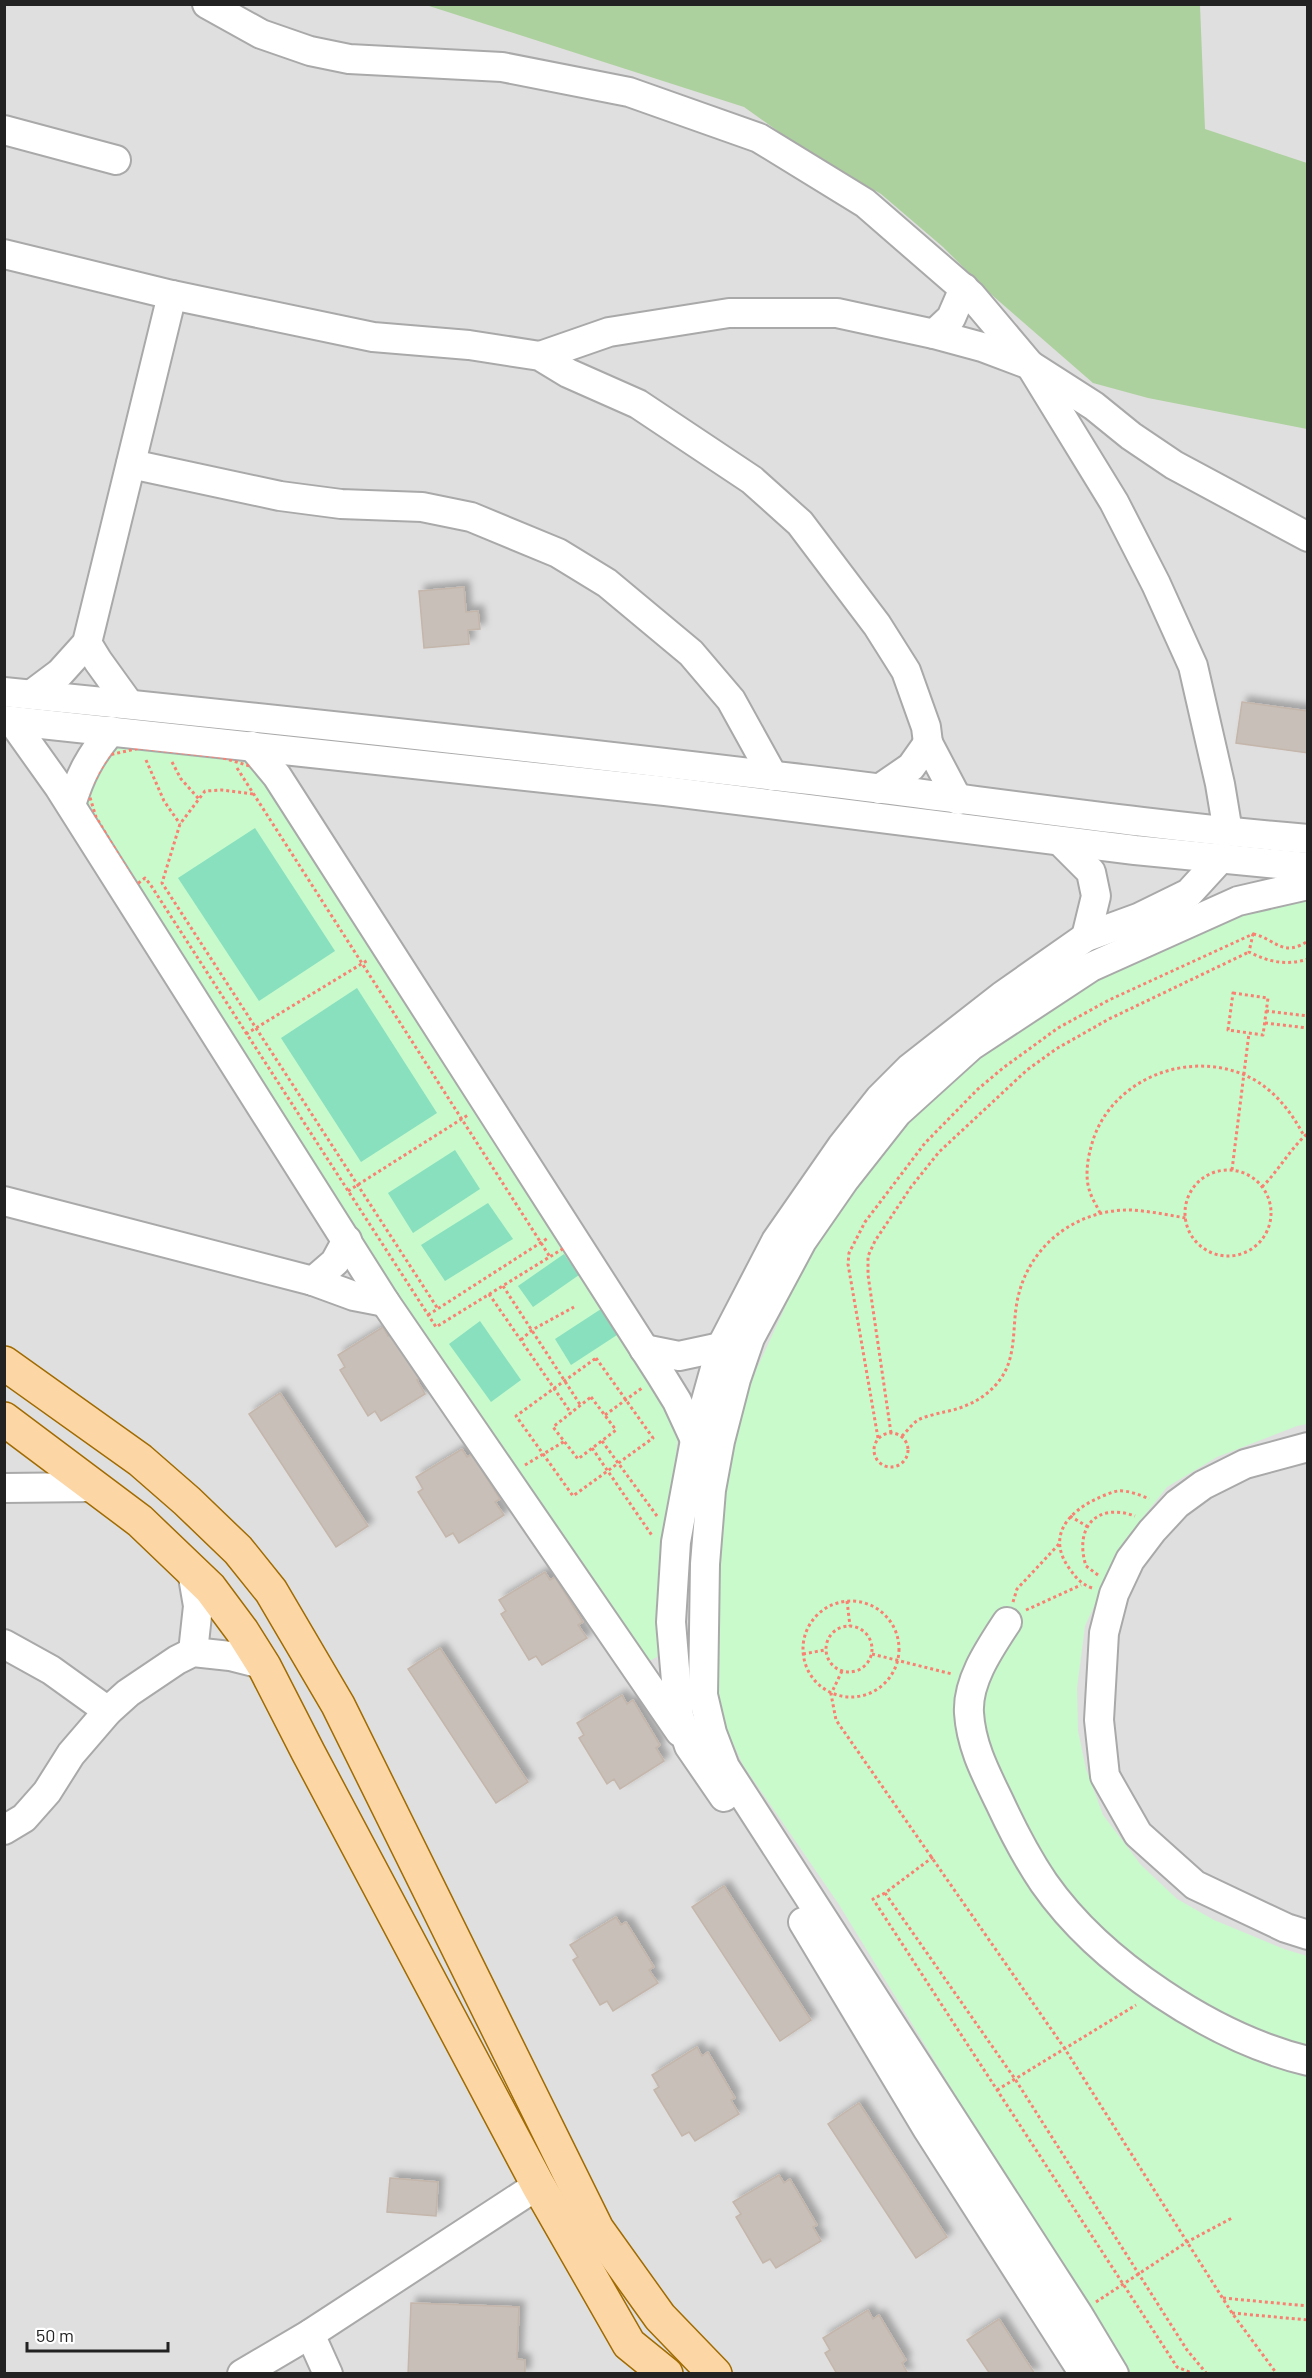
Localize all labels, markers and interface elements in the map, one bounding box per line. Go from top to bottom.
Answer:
scale bar [27,2315,168,2353]
text: 50 m [36,2324,74,2346]

